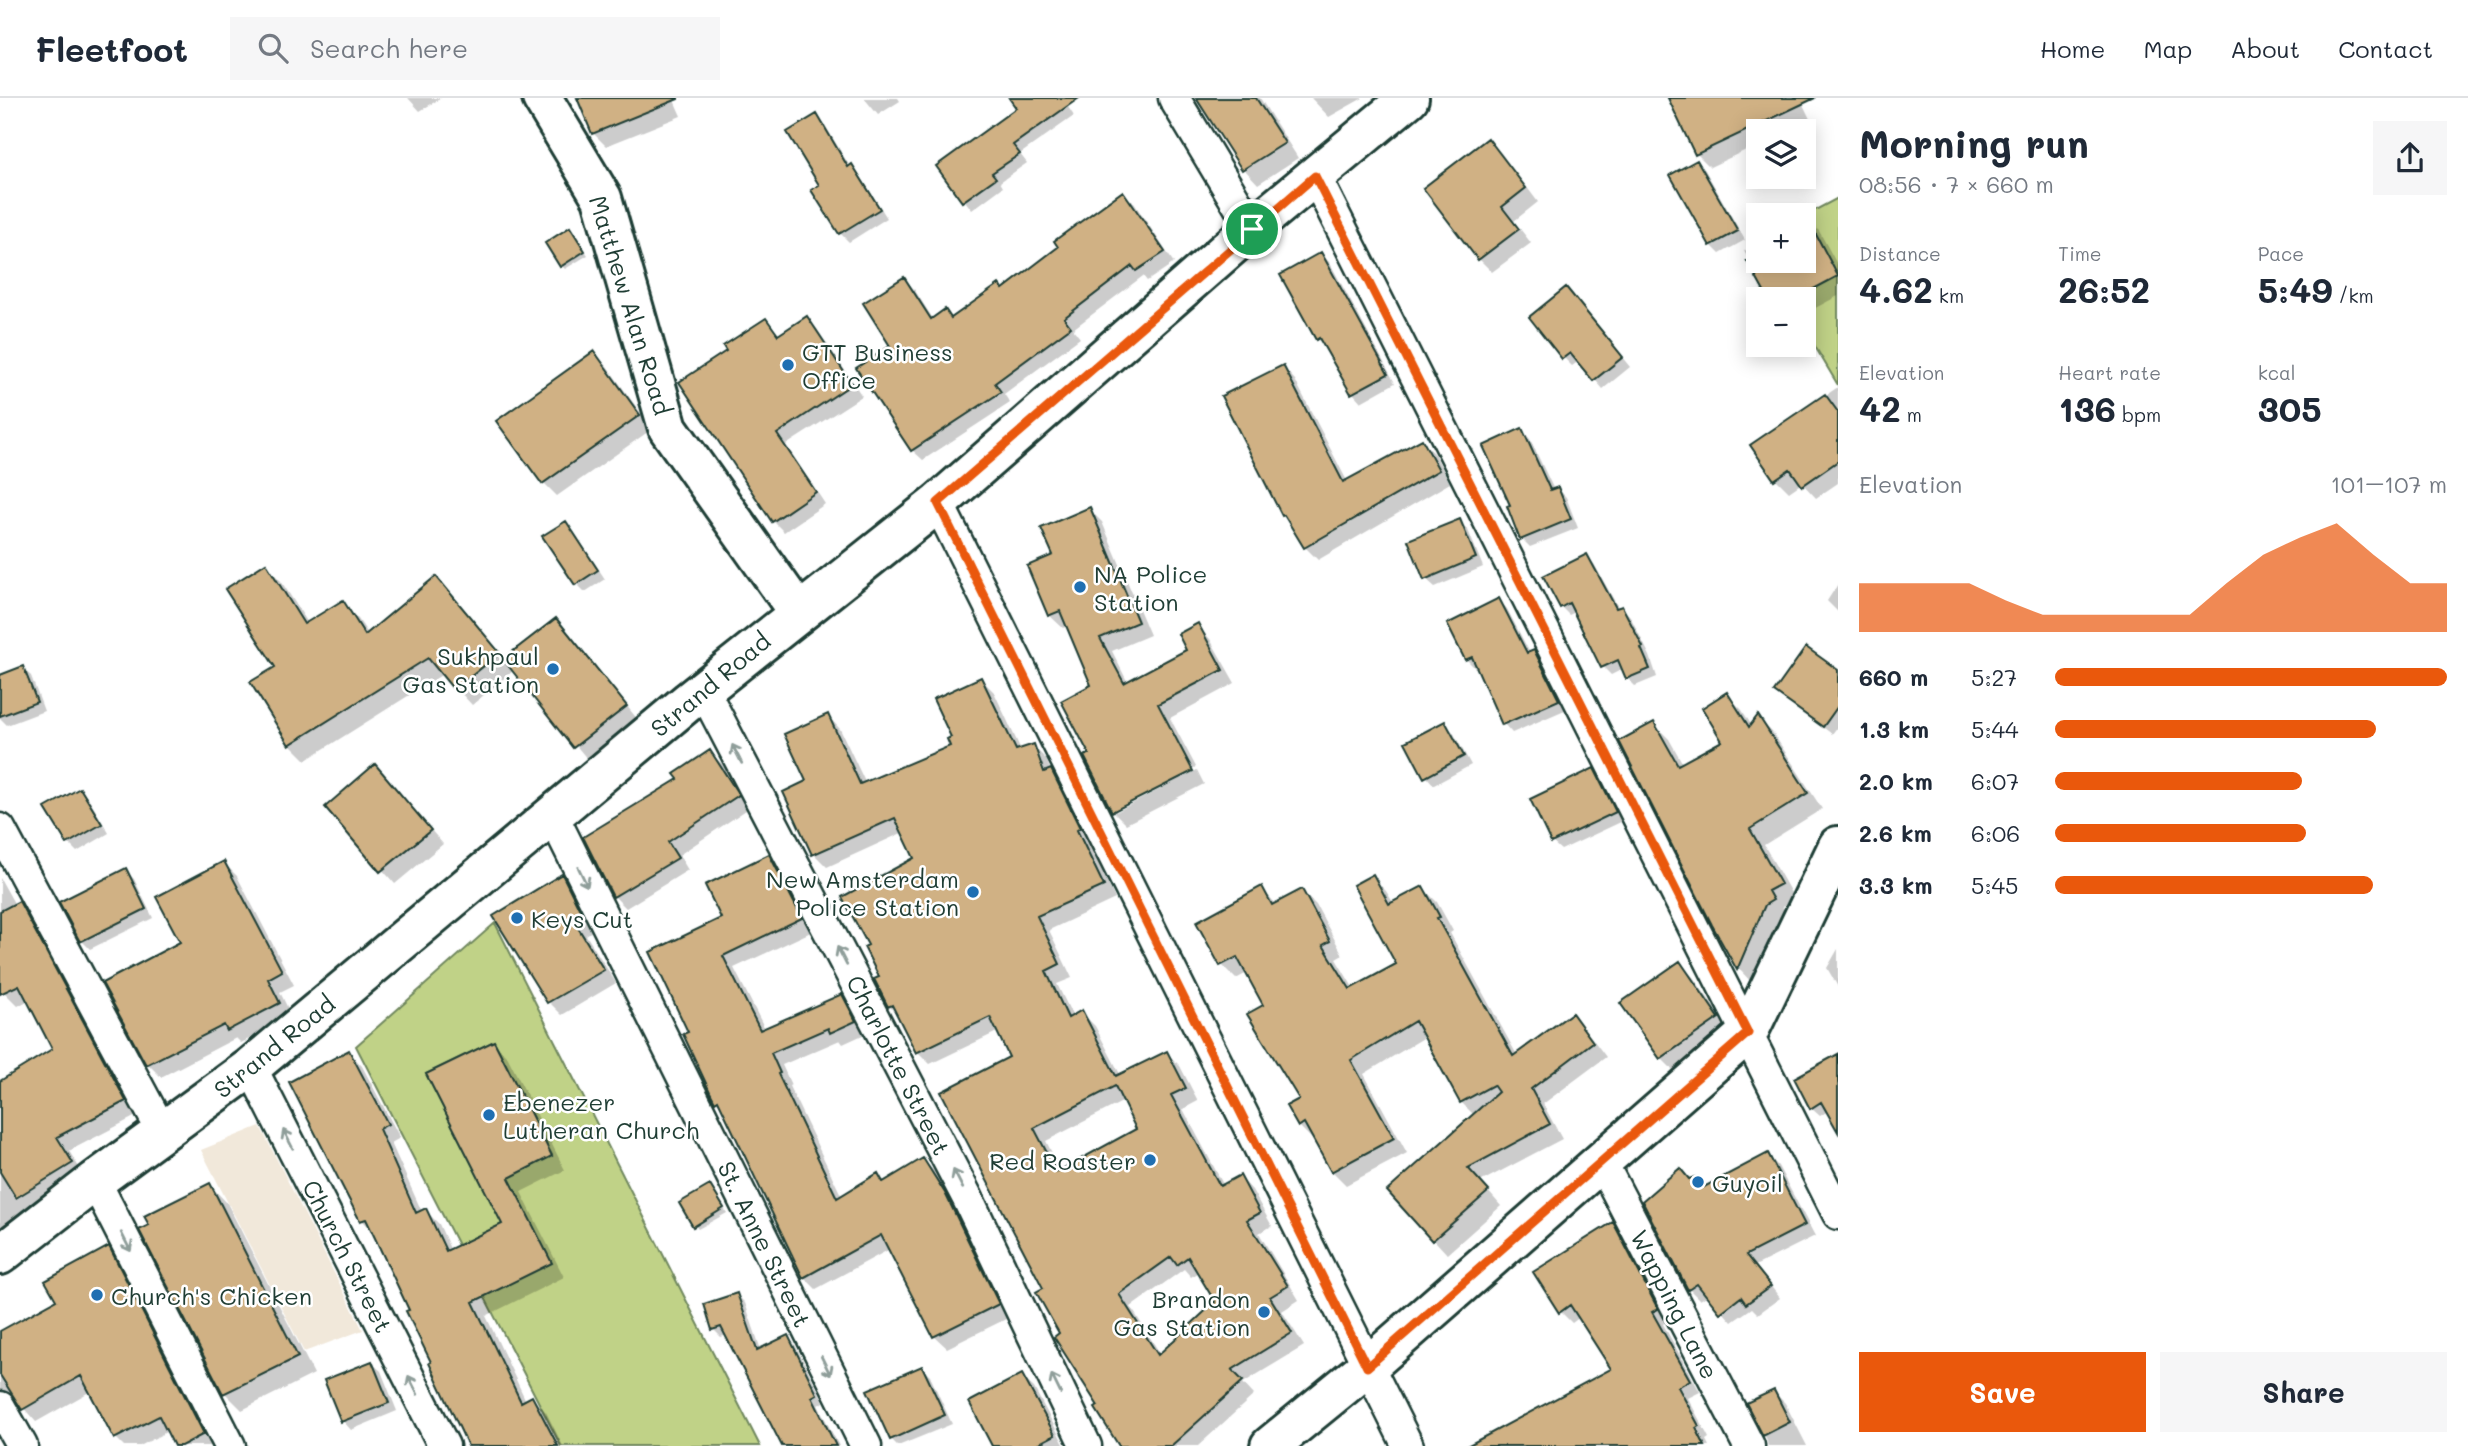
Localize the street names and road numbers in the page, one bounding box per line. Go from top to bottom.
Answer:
street label: Matthew Alan Road [583,191,679,419]
street label: Strand Road [644,625,776,743]
street label: Charlotte Street [840,970,958,1160]
street label: Strand Road [207,988,341,1104]
street label: St. Anne Street [711,1156,819,1332]
street label: Church Street [296,1174,400,1338]
street label: Wapping Lane [1624,1224,1726,1384]

